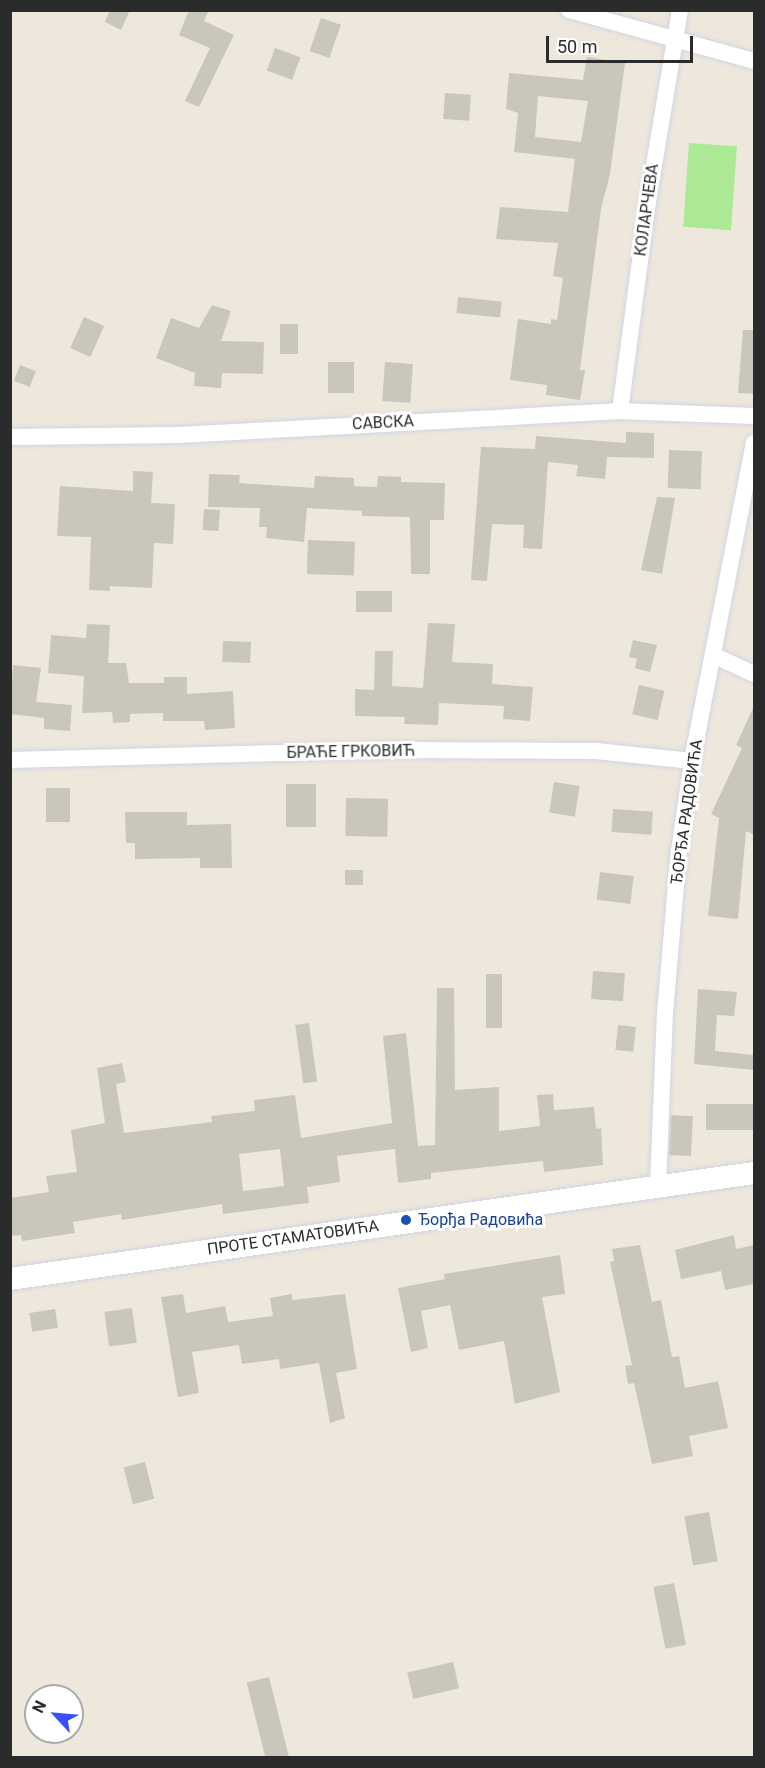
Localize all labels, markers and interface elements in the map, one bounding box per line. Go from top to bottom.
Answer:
scale bar [549,24,696,62]
text: 50 m [557,36,597,57]
street label: КОЛАРЧЕВА [631,162,663,258]
street label: САВСКА [352,412,414,434]
street label: ЂОРЂА РАДОВИЋА [667,738,707,886]
street label: БРАЋЕ ГРКОВИЋ [286,741,416,763]
place label: Ђорђа Радовића [418,1210,543,1230]
marker: Ђорђа Радовића [399,1213,413,1227]
street label: ПРОТЕ СТАМАТОВИЋА [206,1216,380,1260]
north arrow [24,1684,84,1744]
text: N [28,1698,50,1716]

